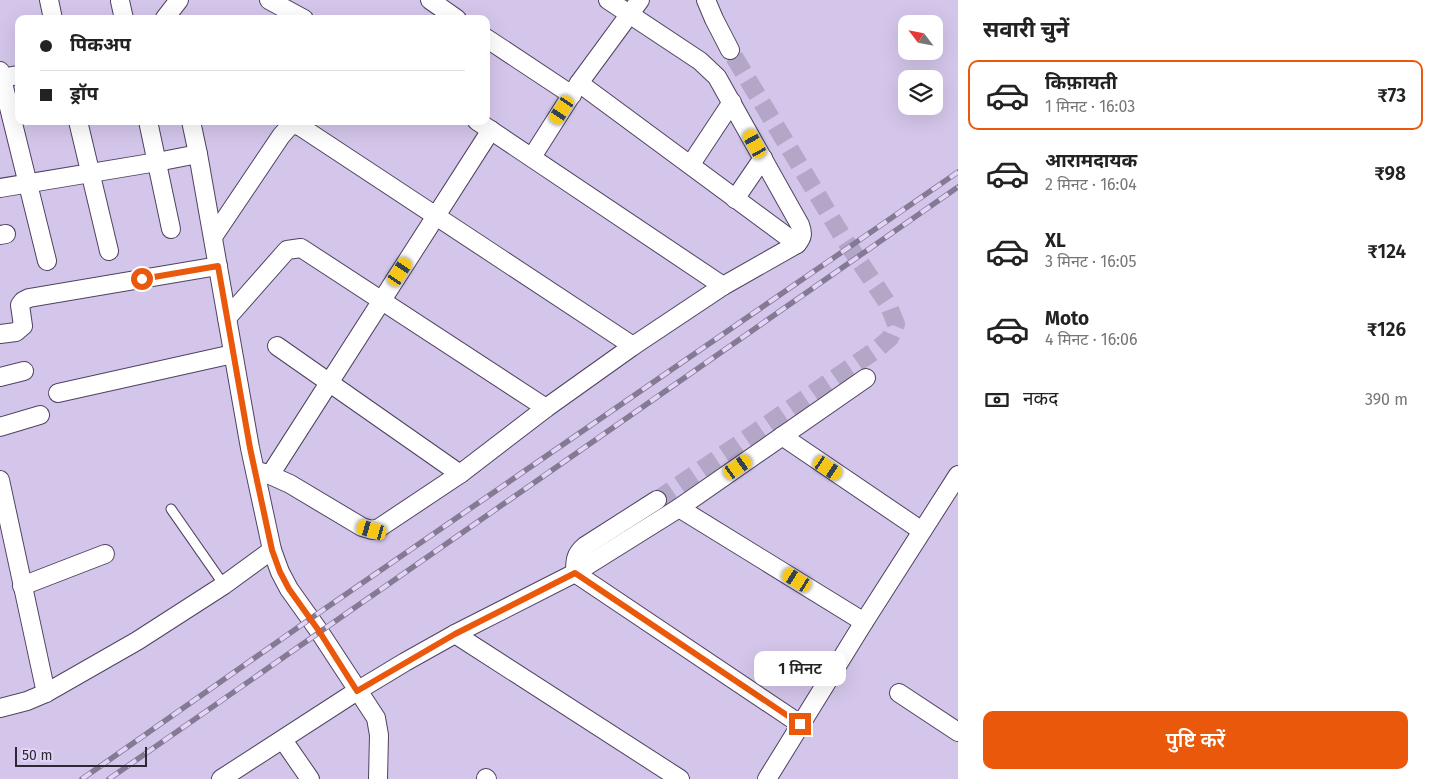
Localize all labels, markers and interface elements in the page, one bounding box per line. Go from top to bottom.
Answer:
north arrow [898,15,942,60]
map controls [898,15,943,115]
text: सवारी चुनें [983,16,1069,43]
text: पिकअप [70,33,131,56]
button: layers [898,70,943,115]
text: किफ़ायती [1045,71,1117,94]
icon: car [985,73,1030,118]
text: ड्रॉप [70,82,98,105]
text: ₹73 [1377,84,1406,107]
car [547,93,576,127]
text: 1 मिनट · 16:03 [1045,97,1135,116]
car [741,127,768,161]
text: आरामदायक [1045,149,1137,172]
icon: car [985,151,1030,196]
text: ₹98 [1374,162,1406,185]
text: 2 मिनट · 16:04 [1045,175,1137,194]
icon: car [985,229,1030,274]
text: XL [1045,229,1066,252]
text: ₹124 [1367,240,1406,263]
text: 3 मिनट · 16:05 [1045,252,1136,271]
car [385,255,414,289]
route start [131,268,153,290]
icon: car [985,307,1030,352]
text: Moto [1045,307,1089,330]
text: ₹126 [1367,318,1406,341]
text: 4 मिनट · 16:06 [1045,330,1137,349]
icon: cash [983,386,1011,414]
text: नकद [1023,387,1058,410]
text: 390 m [1365,390,1408,409]
car [721,452,754,482]
car [811,453,844,483]
car [355,519,388,541]
car [780,566,813,594]
callout: 1 मिनट [754,652,846,686]
text: 1 मिनट [778,659,822,678]
button: पुष्टि करें [983,711,1408,769]
route end [789,713,811,735]
scale bar [15,744,148,767]
text: 50 m [22,747,53,764]

